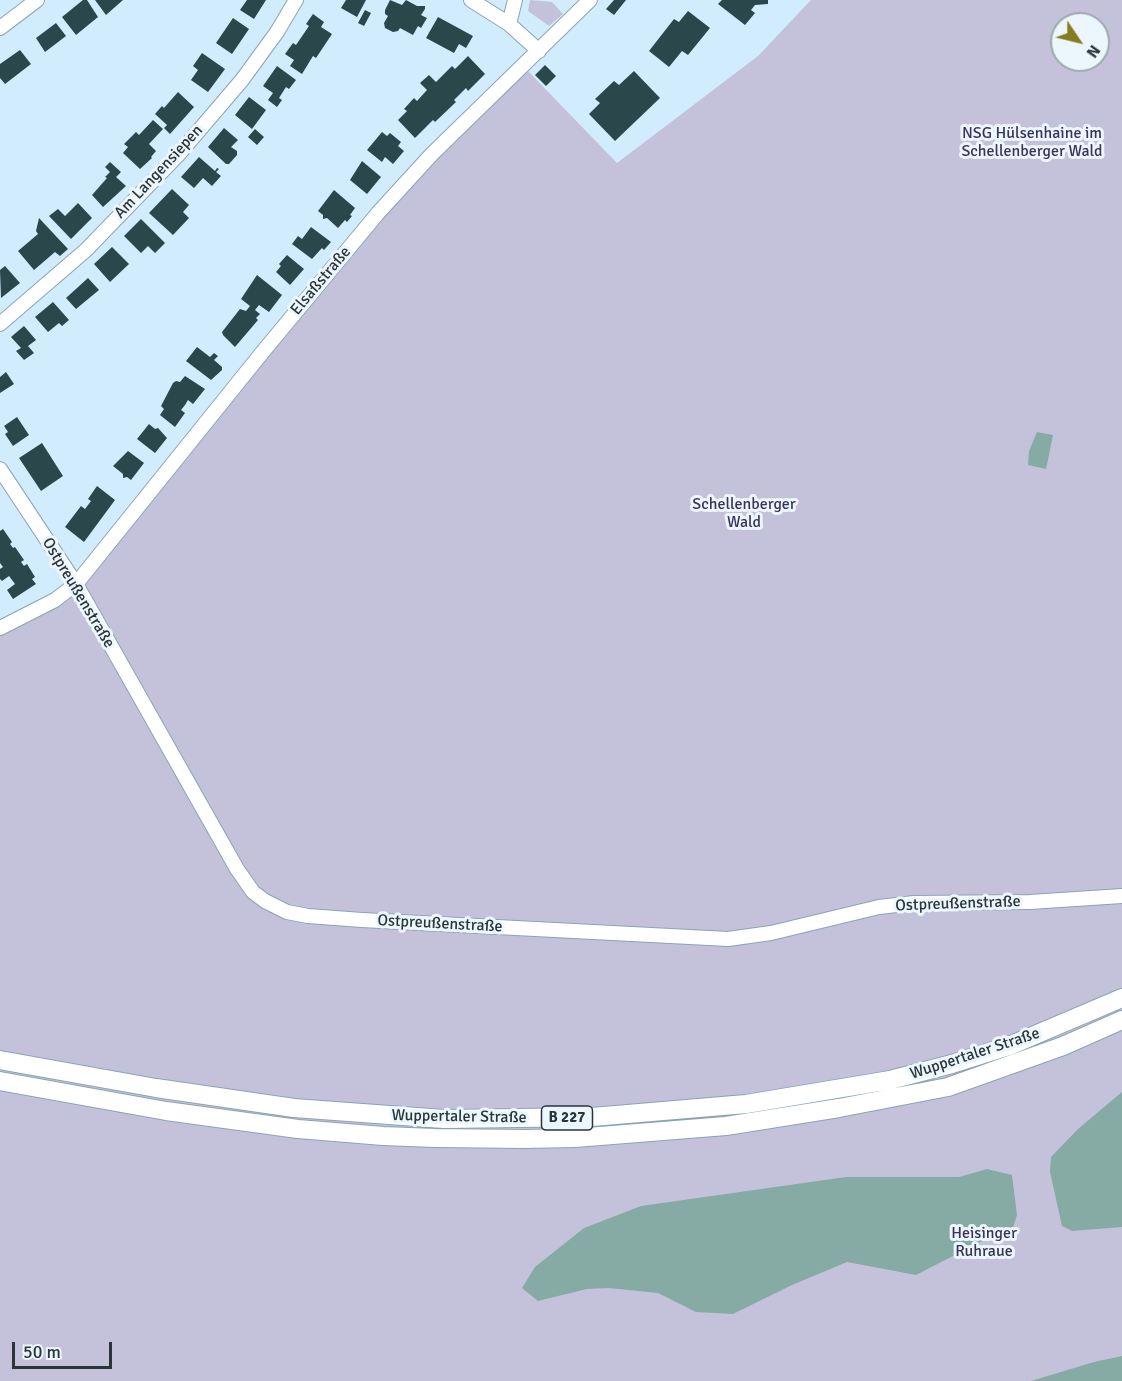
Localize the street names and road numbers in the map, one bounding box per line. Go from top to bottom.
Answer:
street label: Am Langensiepen [111,121,207,223]
street label: Elsaßstraße [287,243,355,319]
street label: Ostpreußenstraße [38,534,118,652]
street label: Ostpreußenstraße [895,892,1021,916]
street label: Ostpreußenstraße [377,911,503,937]
street label: Wuppertaler Straße [908,1024,1042,1084]
street label: Wuppertaler Straße [391,1106,527,1128]
road number: B 227 [542,1106,592,1130]

